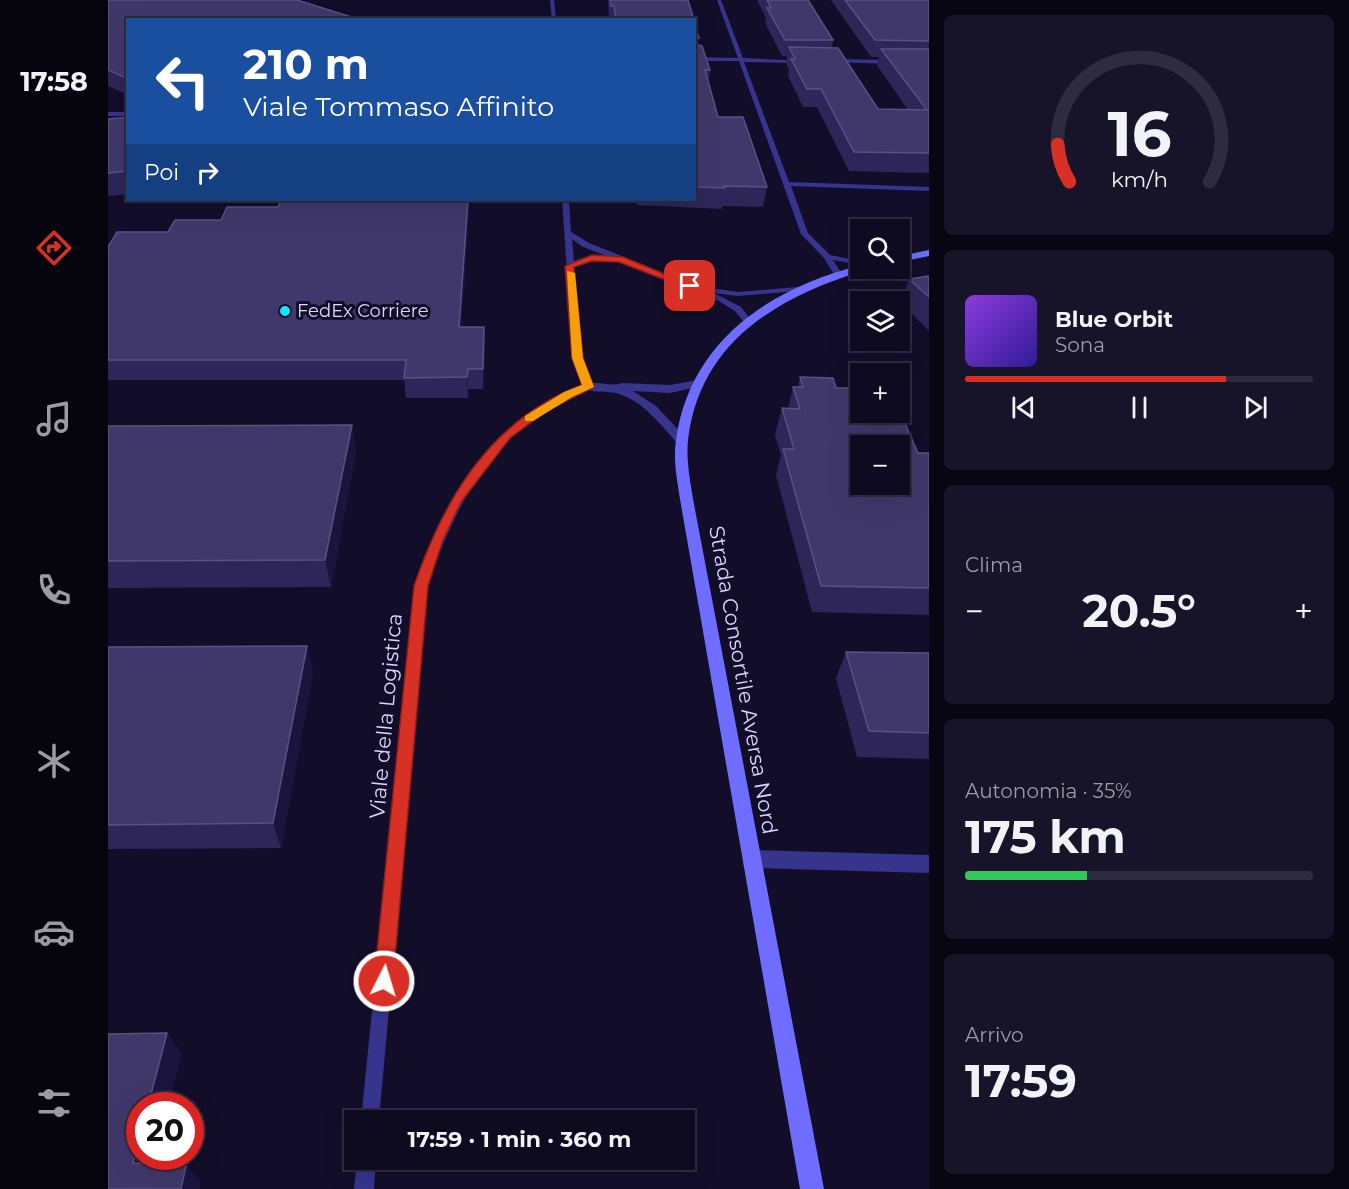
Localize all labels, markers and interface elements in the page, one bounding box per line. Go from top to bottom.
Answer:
text: 210 m [243,38,369,90]
icon: left [144,42,222,120]
text: 17:58 [20,65,88,98]
text: Viale Tommaso Affinito [243,90,554,123]
text: 16 [1107,96,1171,172]
icon: right [191,156,224,189]
text: Poi [144,159,179,186]
text: km/h [1110,166,1168,192]
map controls [850,219,910,495]
button: search [850,219,910,279]
icon: directions [33,227,75,269]
pin [664,260,715,311]
icon: arrive [673,269,706,302]
button: layers [850,291,910,351]
place label: FedEx Corriere [297,300,429,322]
marker: FedEx Corriere [278,304,292,318]
text: Blue Orbit [1055,306,1173,333]
text: Sona [1055,333,1105,357]
button: + [850,363,910,423]
icon: previous [1007,391,1040,424]
icon: pause [1123,391,1156,424]
icon: next [1239,391,1272,424]
icon: music [33,398,75,440]
button: − [850,435,910,495]
street label: Strada Consortile Aversa Nord [704,524,783,836]
text: Clima [965,553,1023,577]
icon: phone [33,569,75,611]
text: 20.5° [1082,583,1196,638]
text: − [965,591,984,631]
text: + [1294,591,1313,631]
street label: Viale della Logistica [364,612,407,820]
icon: climate [33,740,75,782]
text: Autonomia · 35% [965,779,1132,803]
text: 175 km [965,809,1126,864]
icon: car [33,911,75,953]
position arrow [352,949,416,1013]
text: Arrivo [965,1023,1024,1047]
text: 17:59 [965,1053,1077,1108]
icon: filters [33,1082,75,1124]
speed limit sign: 20 [126,1092,204,1170]
text: 17:59 · 1 min · 360 m [408,1126,631,1153]

